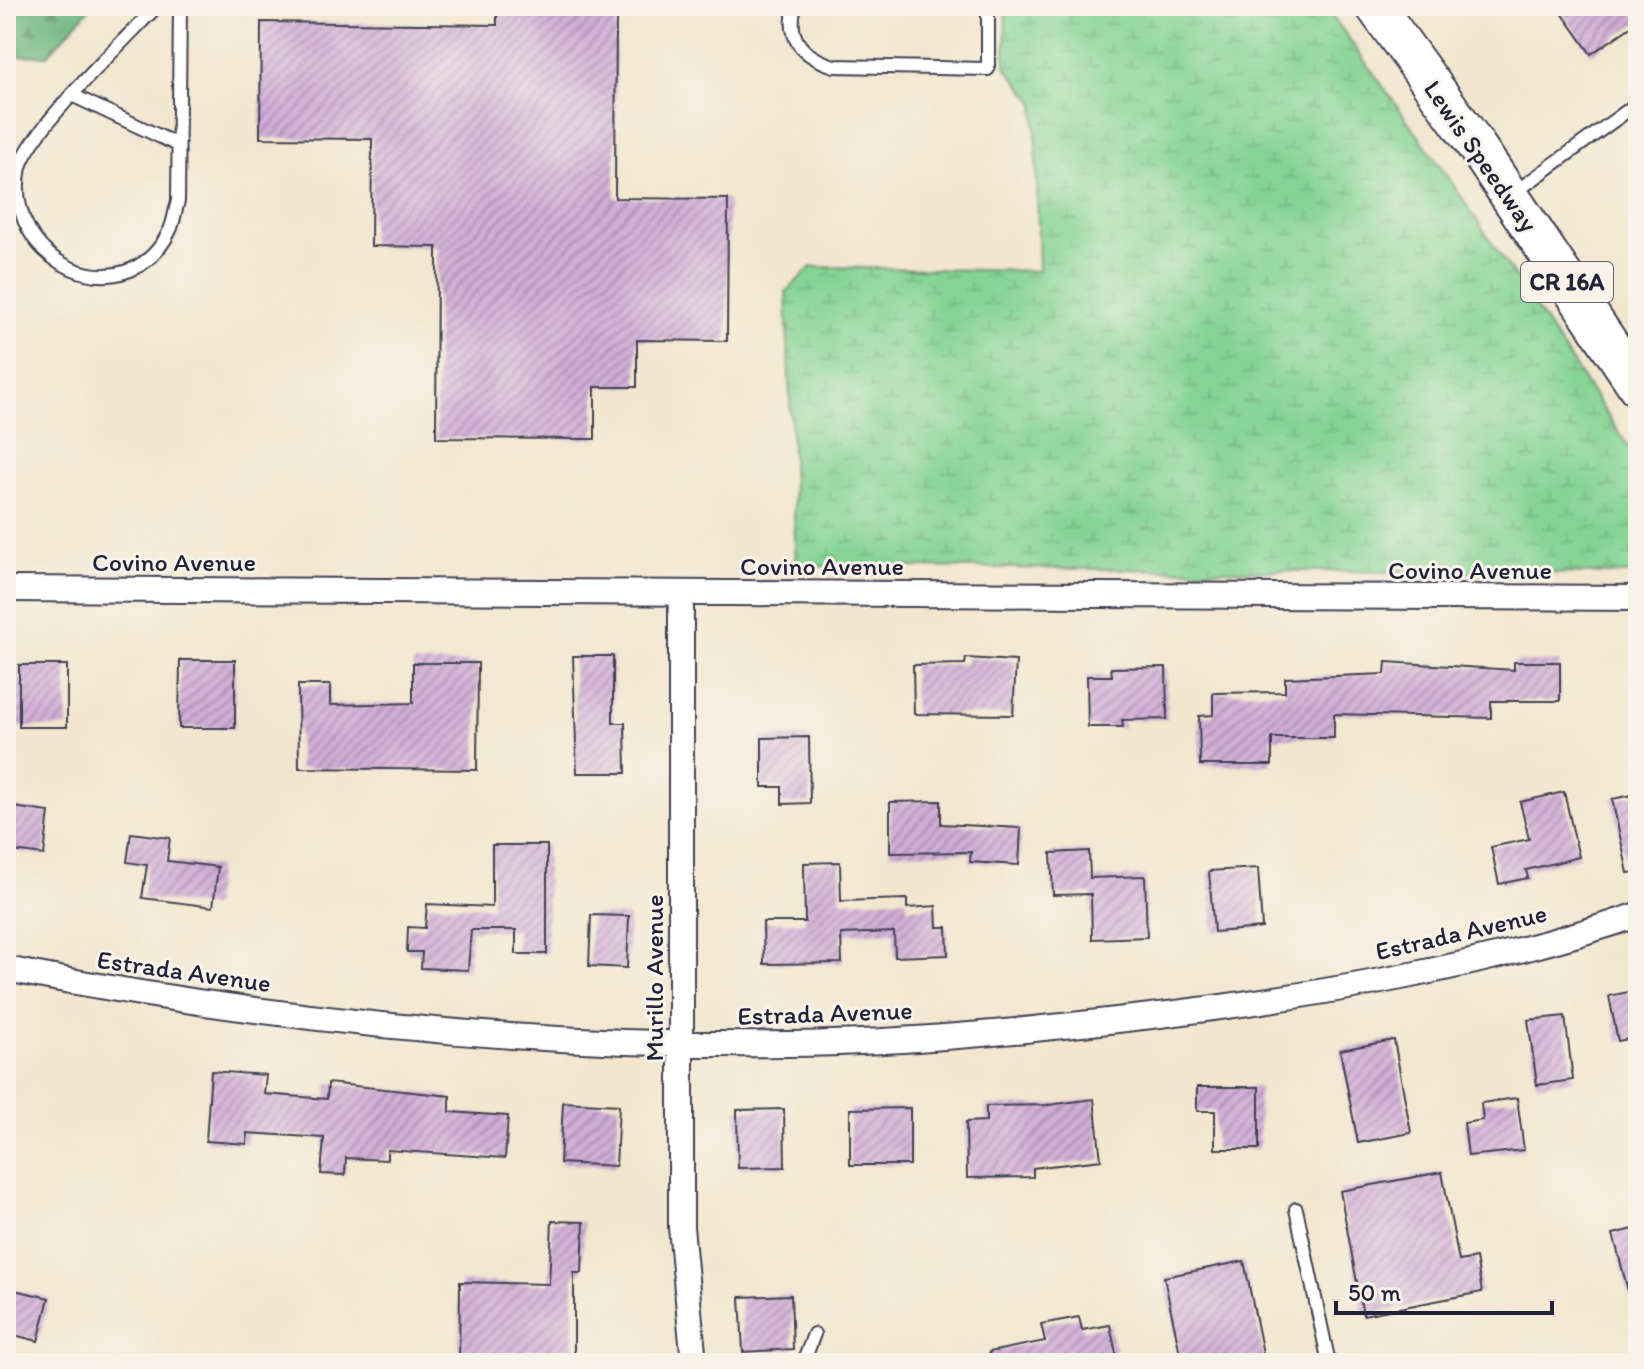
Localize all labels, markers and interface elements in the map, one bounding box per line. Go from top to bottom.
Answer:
street label: Lewis Speedway [1417,74,1545,238]
road number: CR 16A [1521,262,1613,302]
street label: Covino Avenue [92,546,256,578]
street label: Covino Avenue [740,550,904,582]
street label: Covino Avenue [1388,554,1552,586]
street label: Murillo Avenue [638,895,670,1061]
street label: Estrada Avenue [1372,897,1550,967]
street label: Estrada Avenue [95,943,273,999]
street label: Estrada Avenue [737,994,913,1032]
scale bar [1336,1265,1552,1315]
text: 50 m [1348,1278,1401,1307]

